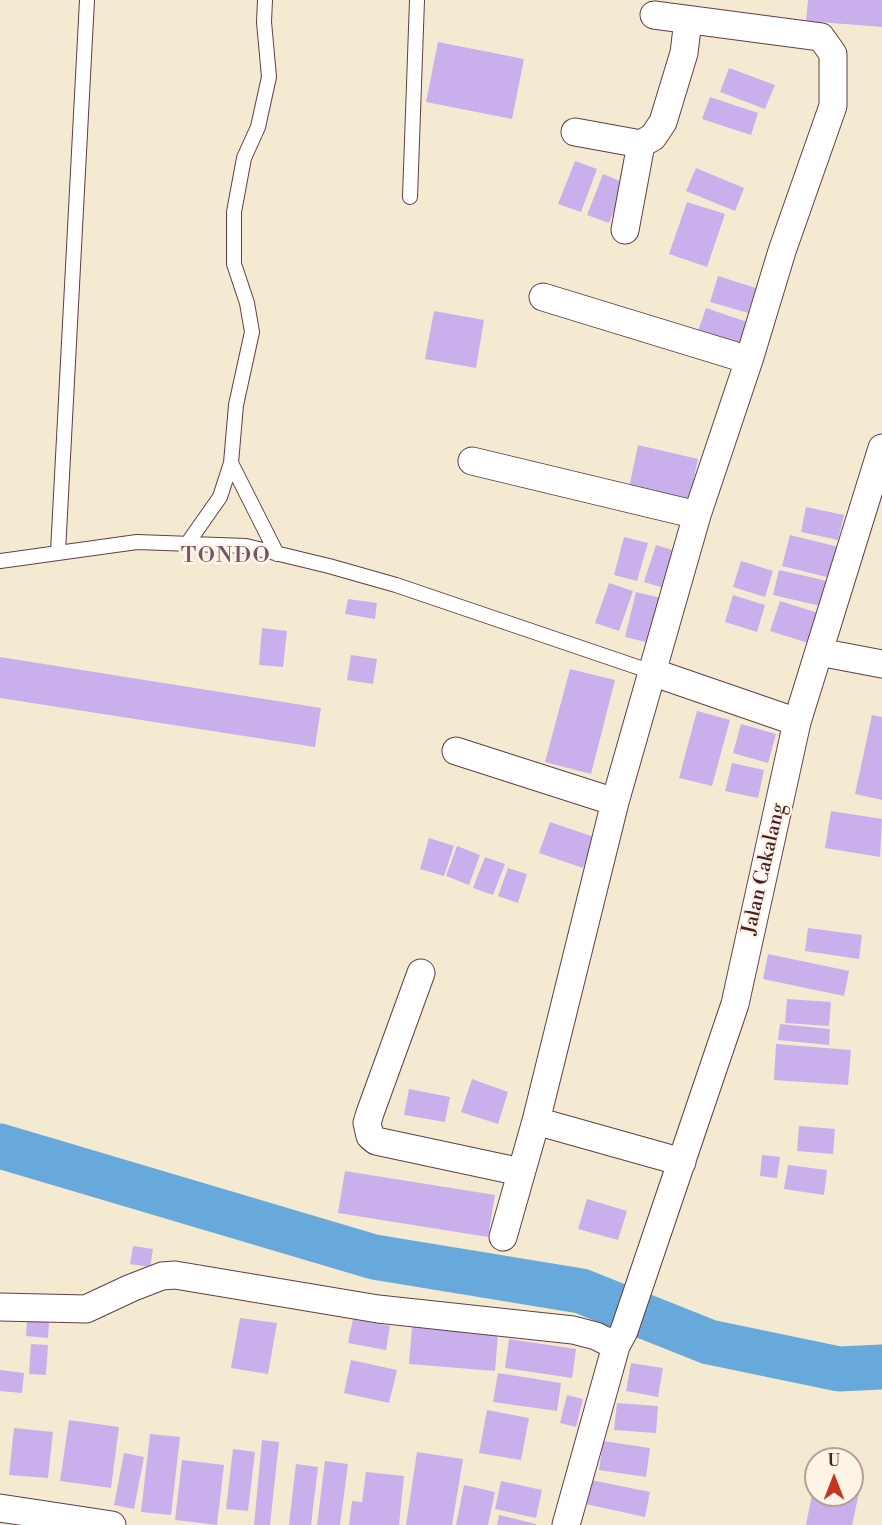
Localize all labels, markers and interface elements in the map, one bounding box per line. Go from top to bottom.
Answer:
district label: TONDO [181,544,271,570]
street label: Jalan Cakalang [738,801,792,937]
north arrow [804,1447,864,1507]
text: U [828,1451,840,1471]

